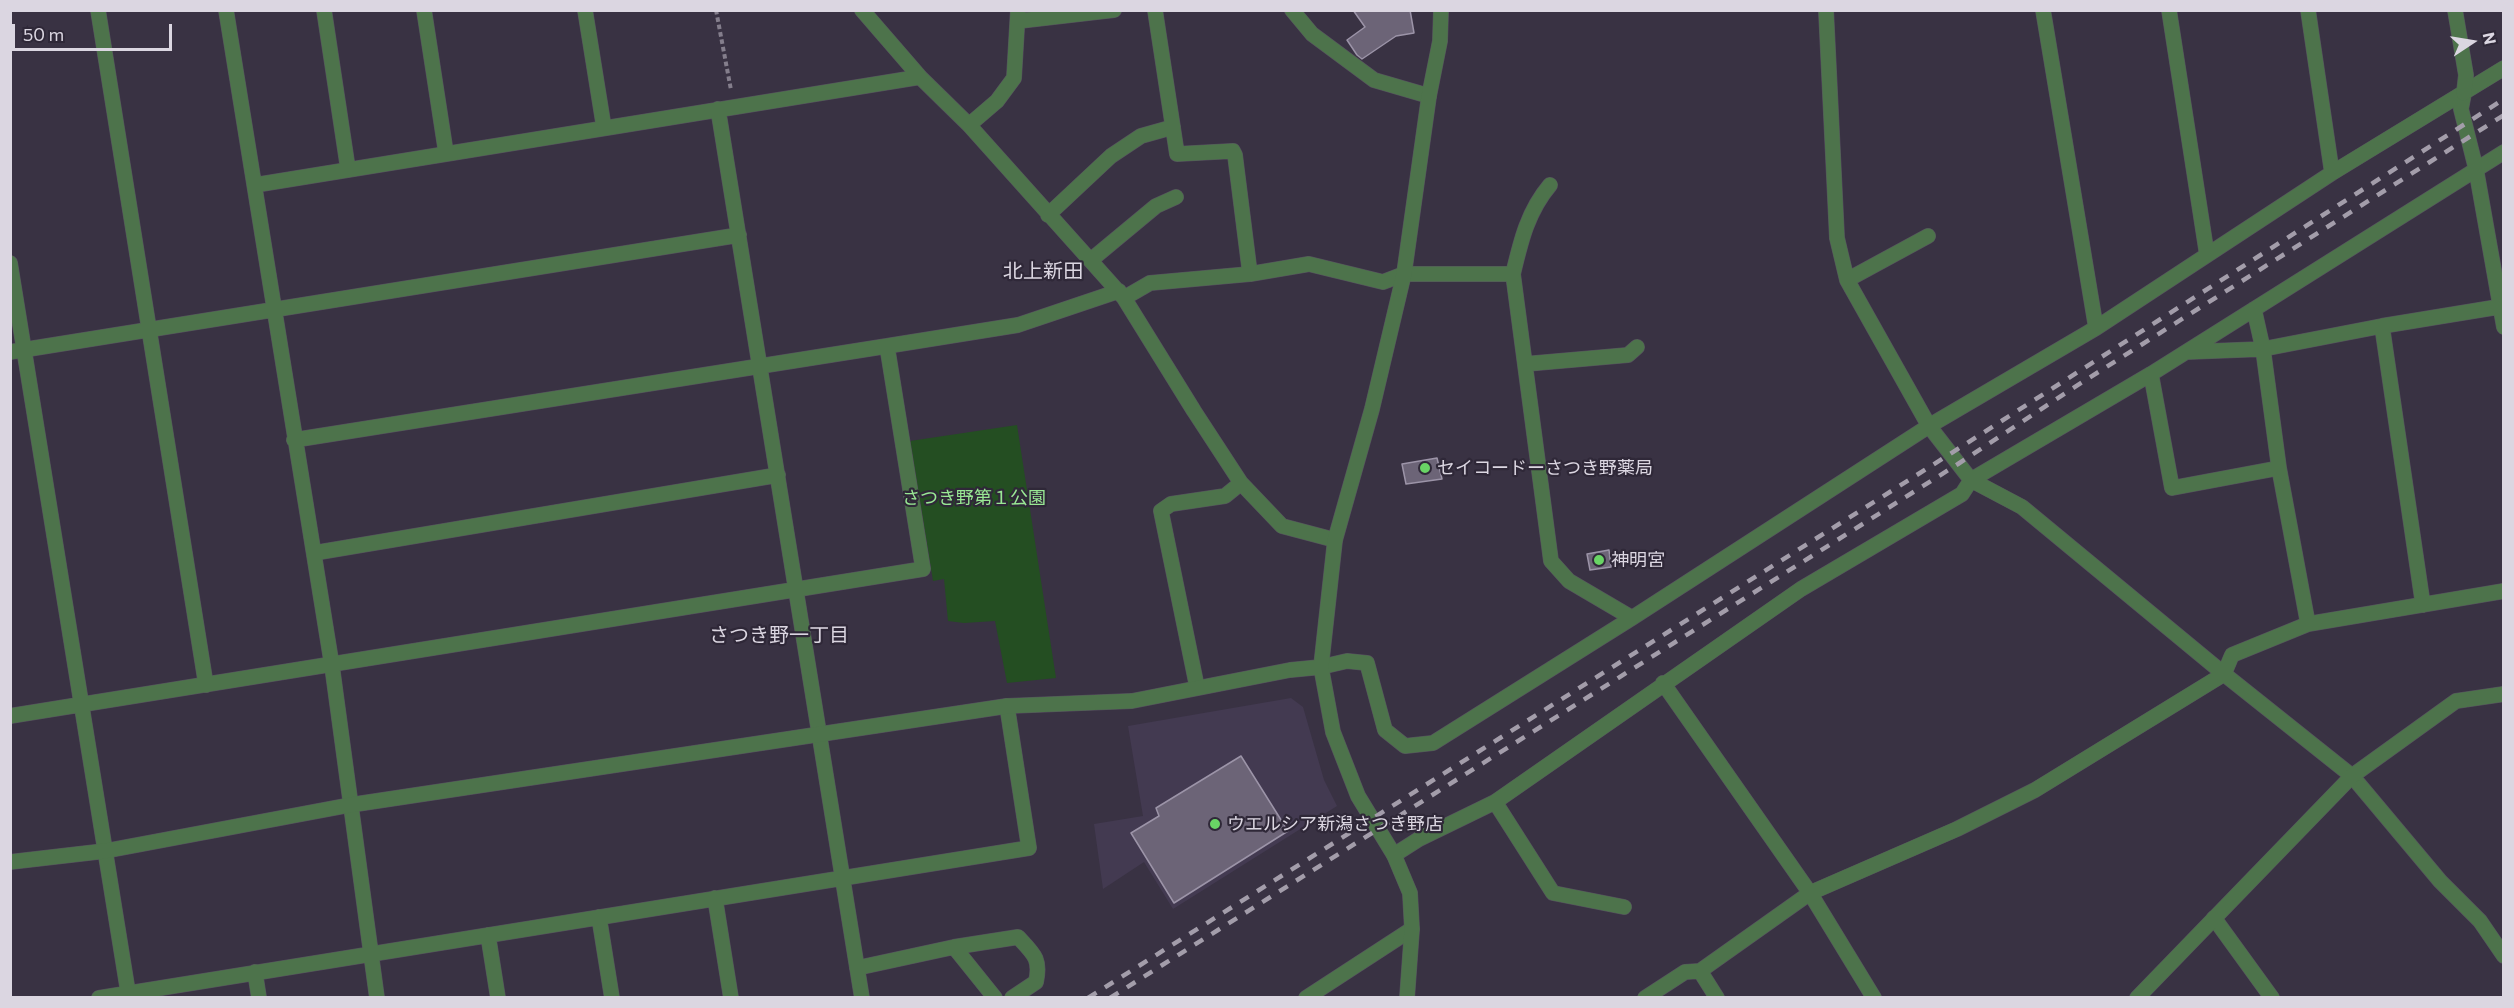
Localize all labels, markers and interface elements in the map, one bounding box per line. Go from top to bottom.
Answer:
scale bar [15,12,176,50]
north arrow [2442,12,2502,72]
text: 50 m [23,23,64,45]
text: N [2480,30,2501,46]
district label: 北上新田 [1003,259,1083,283]
place label: セイコードーさつき野薬局 [1437,457,1653,479]
marker: セイコードーさつき野薬局 [1418,461,1432,475]
park label: さつき野第１公園 [902,487,1046,509]
place label: 神明宮 [1611,549,1665,571]
marker: 神明宮 [1592,553,1606,567]
district label: さつき野一丁目 [709,623,849,647]
place label: ウエルシア新潟さつき野店 [1227,813,1443,835]
marker: ウエルシア新潟さつき野店 [1208,817,1222,831]

